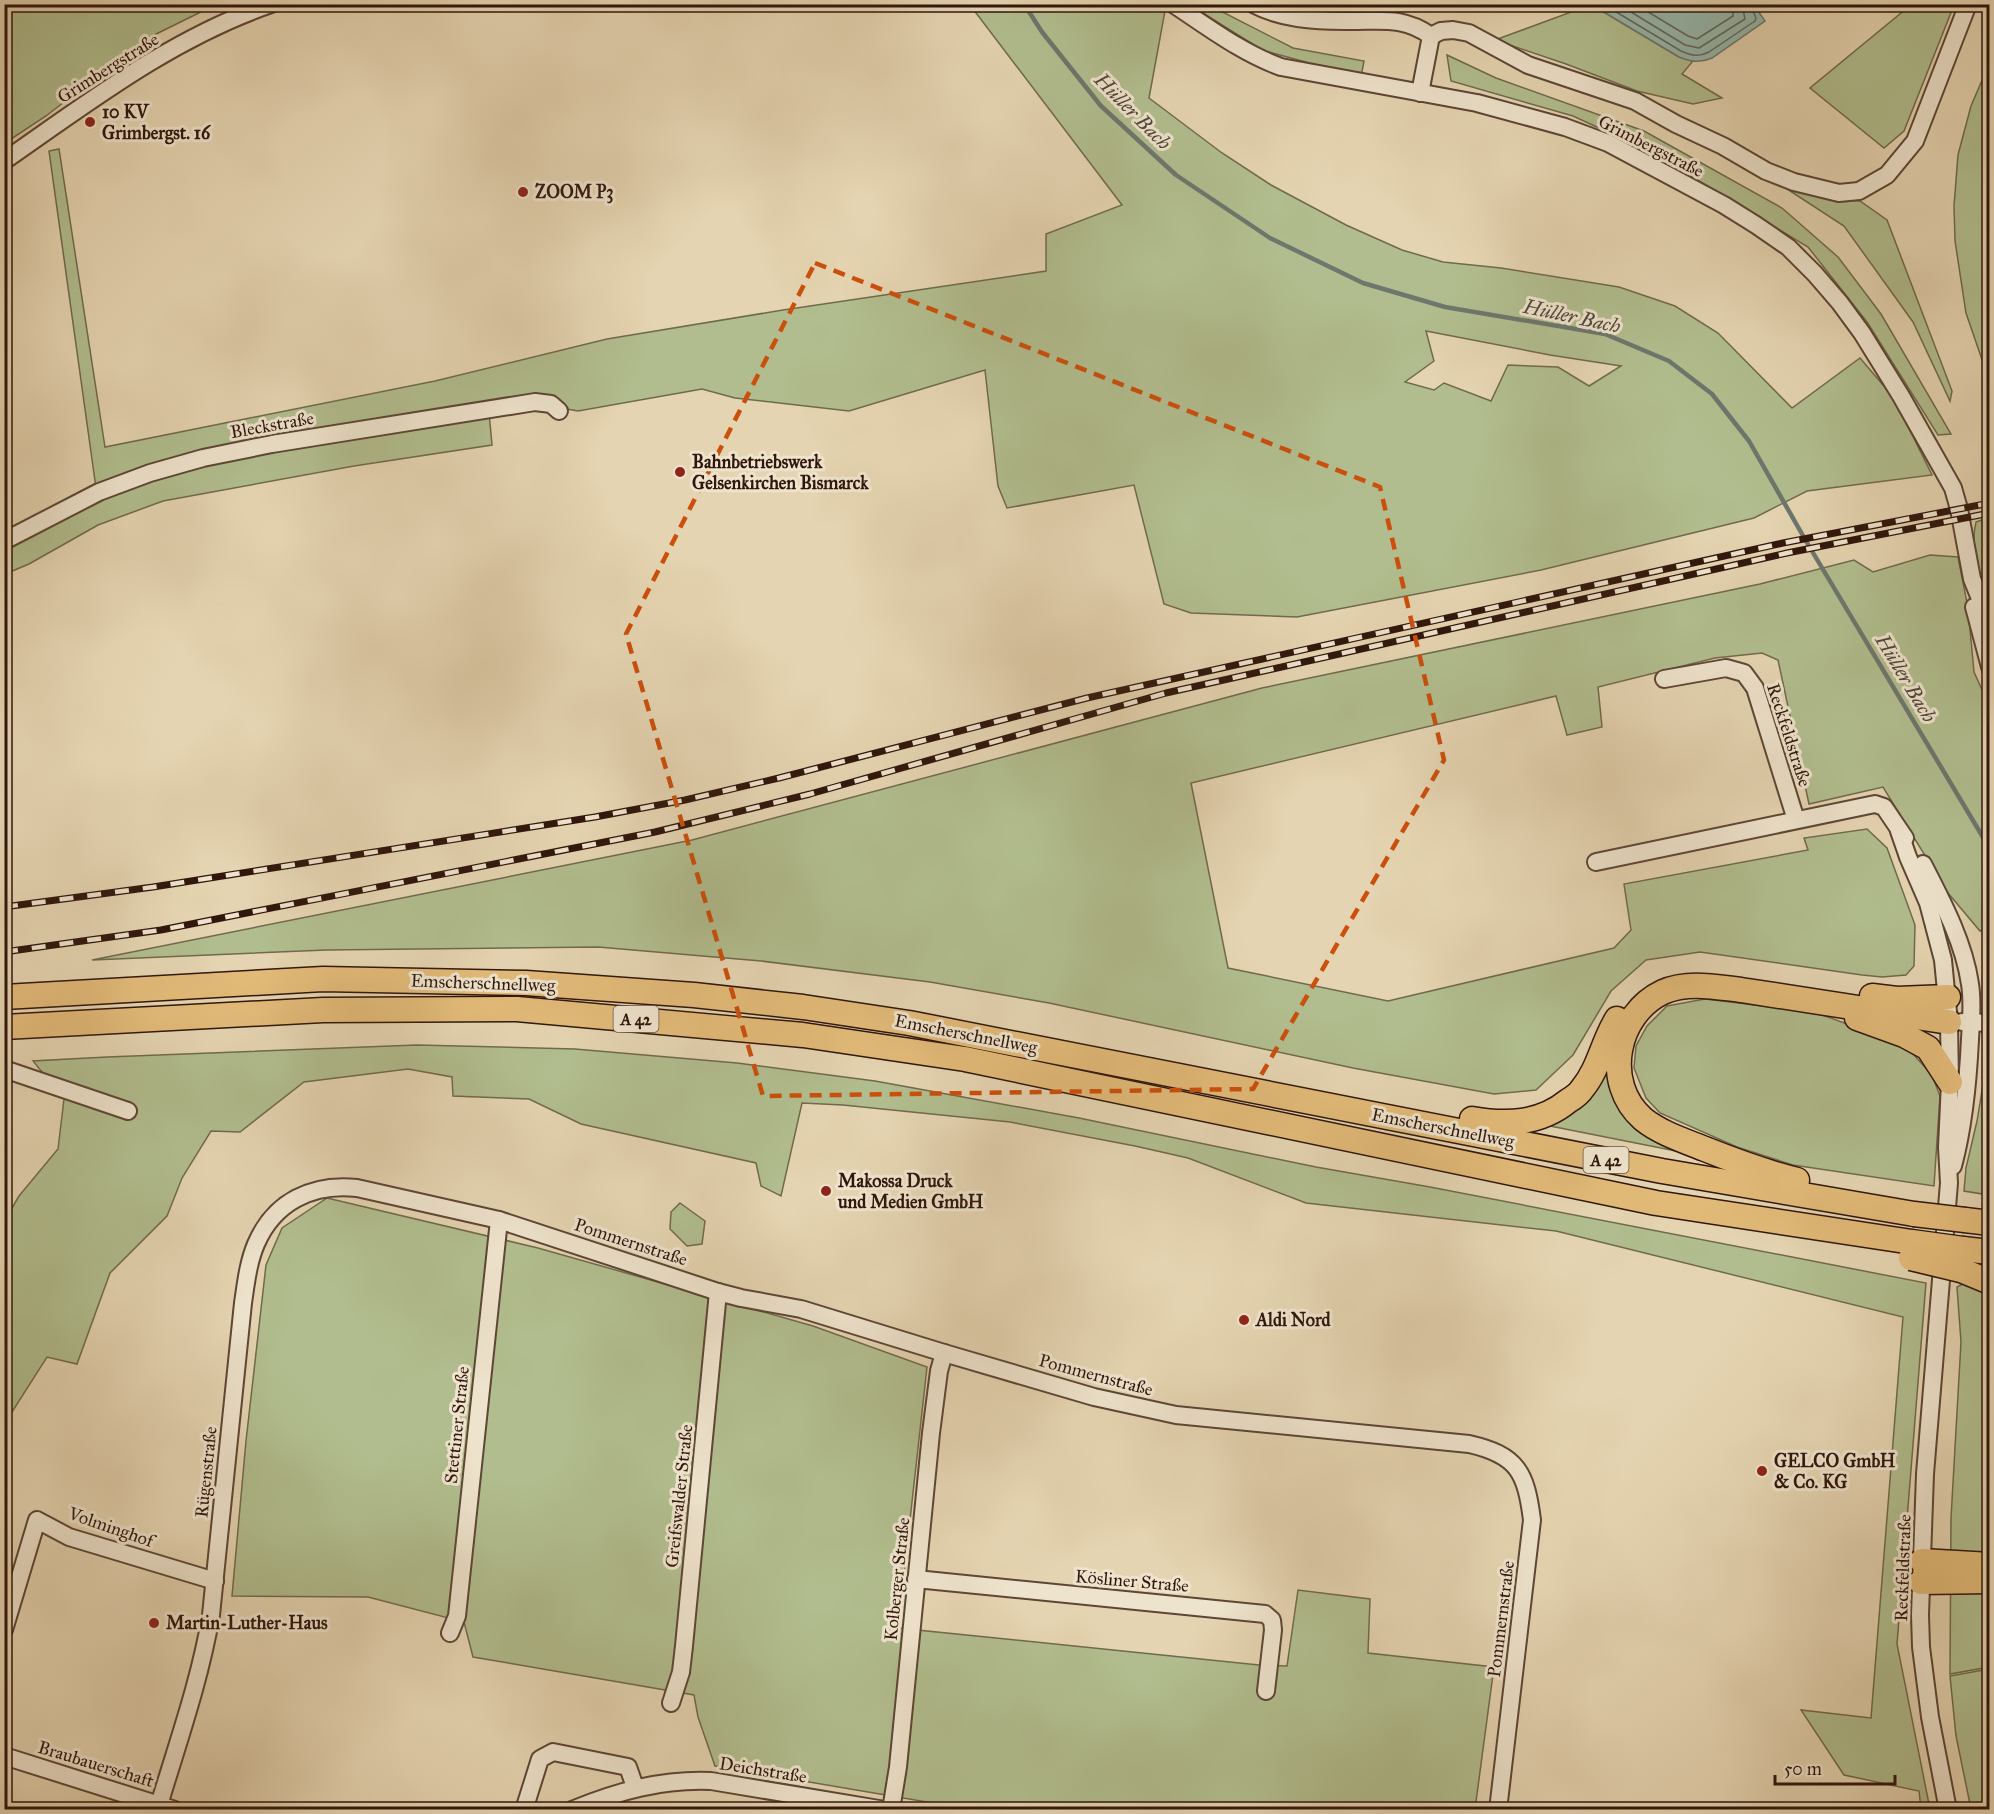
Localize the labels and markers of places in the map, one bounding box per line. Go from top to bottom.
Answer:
place label: 10 KV Grimbergst. 16 [102,101,211,145]
marker: 10 KV Grimbergst. 16 [83,115,97,129]
place label: ZOOM P3 [535,181,613,204]
marker: ZOOM P3 [516,185,530,199]
place label: Bahnbetriebswerk Gelsenkirchen Bismarck [692,451,869,494]
marker: Bahnbetriebswerk Gelsenkirchen Bismarck [673,465,687,479]
place label: Makossa Druck und Medien GmbH [837,1170,984,1213]
marker: Makossa Druck und Medien GmbH [819,1184,833,1198]
place label: Aldi Nord [1255,1309,1332,1331]
marker: Aldi Nord [1237,1313,1251,1327]
place label: GELCO GmbH & Co. KG [1774,1450,1896,1493]
marker: GELCO GmbH & Co. KG [1755,1464,1769,1478]
place label: Martin-Luther-Haus [166,1612,328,1634]
marker: Martin-Luther-Haus [147,1616,161,1630]

